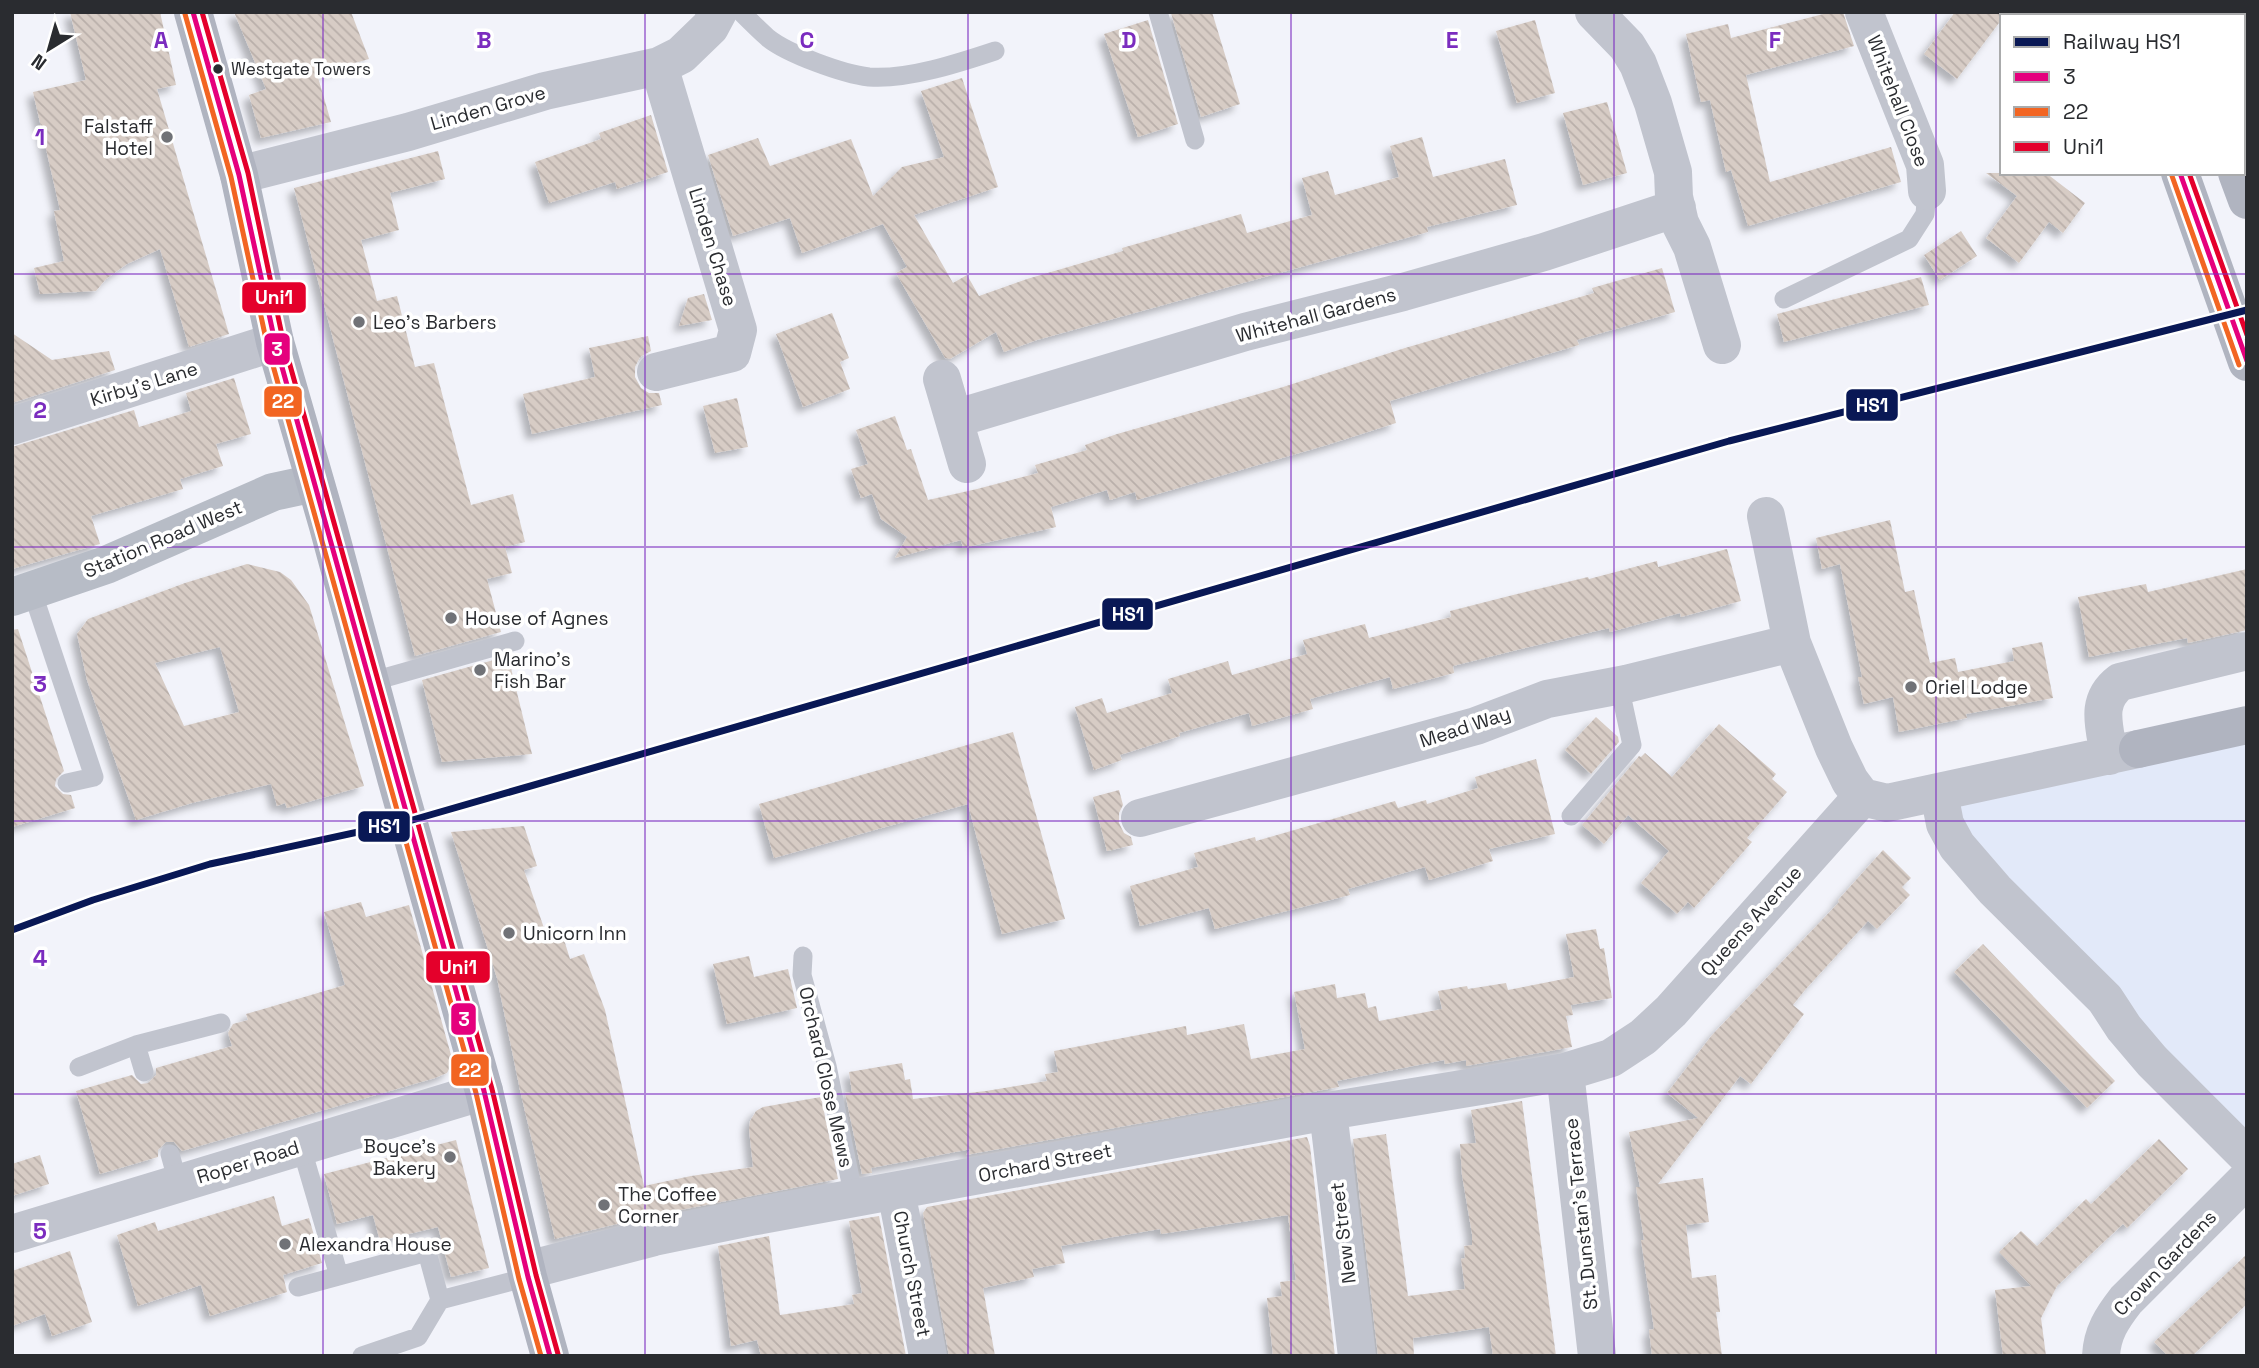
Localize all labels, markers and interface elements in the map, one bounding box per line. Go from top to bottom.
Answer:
north arrow [14,14,84,84]
legend [2000,14,2245,175]
text: A [154,25,169,55]
text: B [476,25,492,55]
text: C [800,25,814,55]
text: D [1121,25,1137,55]
text: E [1446,25,1458,55]
text: F [1769,25,1781,55]
text: Railway HS1 [2063,28,2181,55]
street label: Whitehall Close [1861,32,1935,170]
text: N [26,48,52,76]
place label: Westgate Towers [231,58,371,80]
marker: Westgate Towers [211,62,225,76]
text: 3 [2063,63,2076,90]
street label: Linden Grove [428,80,548,136]
text: 22 [2063,98,2088,125]
place label: Falstaff Hotel [84,114,153,161]
text: 1 [35,122,45,152]
marker: Falstaff Hotel [159,129,175,145]
text: Uni1 [2063,133,2104,160]
street label: Linden Chase [683,185,743,309]
line badge: Uni1 [241,281,307,314]
street label: Whitehall Gardens [1233,282,1399,348]
text: Uni1 [255,285,293,310]
place label: Leo's Barbers [373,310,496,335]
marker: Leo's Barbers [351,314,367,330]
line badge: 3 [263,332,291,366]
text: 3 [271,337,283,362]
street label: Kirby's Lane [87,356,201,412]
line badge: 22 [263,385,303,418]
line badge: HS1 [1845,388,1899,422]
text: 22 [272,389,294,414]
text: HS1 [1856,393,1888,418]
text: 2 [33,395,47,425]
street label: Station Road West [80,494,246,584]
line badge: HS1 [1101,597,1154,631]
text: HS1 [1112,602,1144,627]
place label: House of Agnes [465,606,608,631]
marker: House of Agnes [443,610,459,626]
place label: Marino's Fish Bar [494,647,571,694]
marker: Marino's Fish Bar [472,662,488,678]
text: 3 [33,669,47,699]
place label: Oriel Lodge [1925,675,2028,700]
marker: Oriel Lodge [1903,679,1919,695]
street label: Mead Way [1416,701,1514,753]
line badge: HS1 [357,810,411,843]
text: HS1 [368,814,400,839]
street label: Queens Avenue [1695,861,1807,981]
place label: Unicorn Inn [523,921,627,946]
marker: Unicorn Inn [501,925,517,941]
text: 4 [33,943,48,973]
line badge: Uni1 [425,950,491,984]
text: Uni1 [439,955,477,980]
street label: Orchard Close Mews [793,984,859,1170]
line badge: 3 [450,1002,477,1036]
text: 3 [458,1007,470,1032]
line badge: 22 [450,1053,490,1087]
text: 22 [459,1058,481,1083]
street label: St. Dunstan's Terrace [1558,1117,1604,1311]
place label: Boyce's Bakery [363,1134,436,1181]
street label: Roper Road [194,1135,302,1189]
street label: Orchard Street [976,1138,1114,1188]
marker: Boyce's Bakery [442,1149,458,1165]
street label: New Street [1324,1181,1362,1285]
place label: The Coffee Corner [618,1182,717,1229]
marker: The Coffee Corner [596,1197,612,1213]
street label: Crown Gardens [2108,1205,2222,1321]
street label: Church Street [888,1209,936,1339]
text: 5 [33,1216,47,1246]
place label: Alexandra House [299,1232,452,1257]
marker: Alexandra House [277,1236,293,1252]

